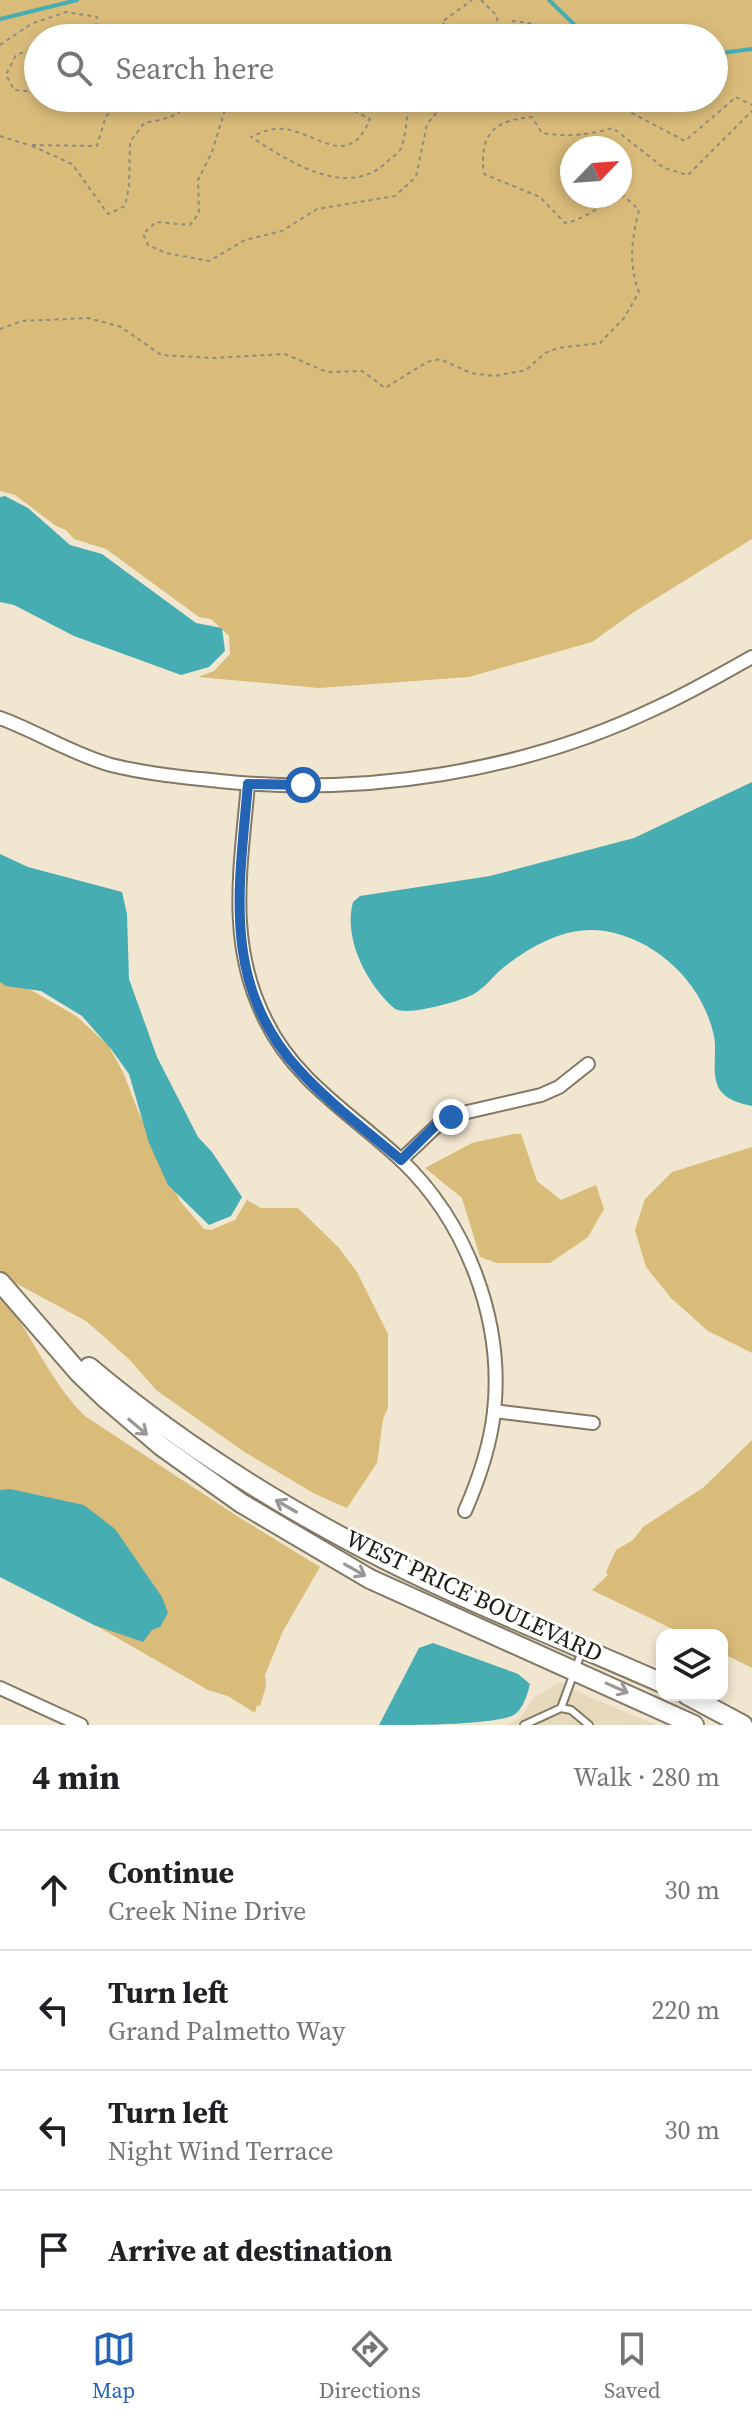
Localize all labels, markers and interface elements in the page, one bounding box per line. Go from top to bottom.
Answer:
search box [24,24,728,112]
icon: search [52,46,96,90]
text: Search here [116,48,274,89]
north arrow [560,136,632,208]
route start [285,767,321,803]
route end [433,1099,469,1135]
one-way arrow [127,1418,148,1436]
one-way arrow [275,1498,298,1514]
street label: WEST PRICE BOULEVARD [340,1521,608,1670]
one-way arrow [342,1563,366,1578]
map controls [656,1629,728,1701]
button: layers [656,1629,728,1701]
one-way arrow [604,1682,629,1697]
text: 4 min [32,1754,120,1800]
text: Walk · 280 m [573,1759,720,1795]
text: Continue [108,1852,234,1893]
icon: ahead [32,1868,76,1912]
text: 30 m [665,1872,720,1908]
text: Creek Nine Drive [108,1893,306,1929]
text: Turn left [108,1972,228,2013]
icon: left [32,1988,76,2032]
text: 220 m [652,1992,720,2028]
text: Grand Palmetto Way [108,2013,345,2049]
text: Turn left [108,2092,228,2133]
icon: left [32,2108,76,2152]
text: 30 m [665,2112,720,2148]
text: Night Wind Terrace [108,2133,334,2169]
icon: arrive [32,2228,76,2272]
text: Arrive at destination [108,2230,393,2271]
tab: Map [92,2327,136,2405]
tab: Directions [319,2327,421,2405]
tab: Saved [604,2327,660,2405]

